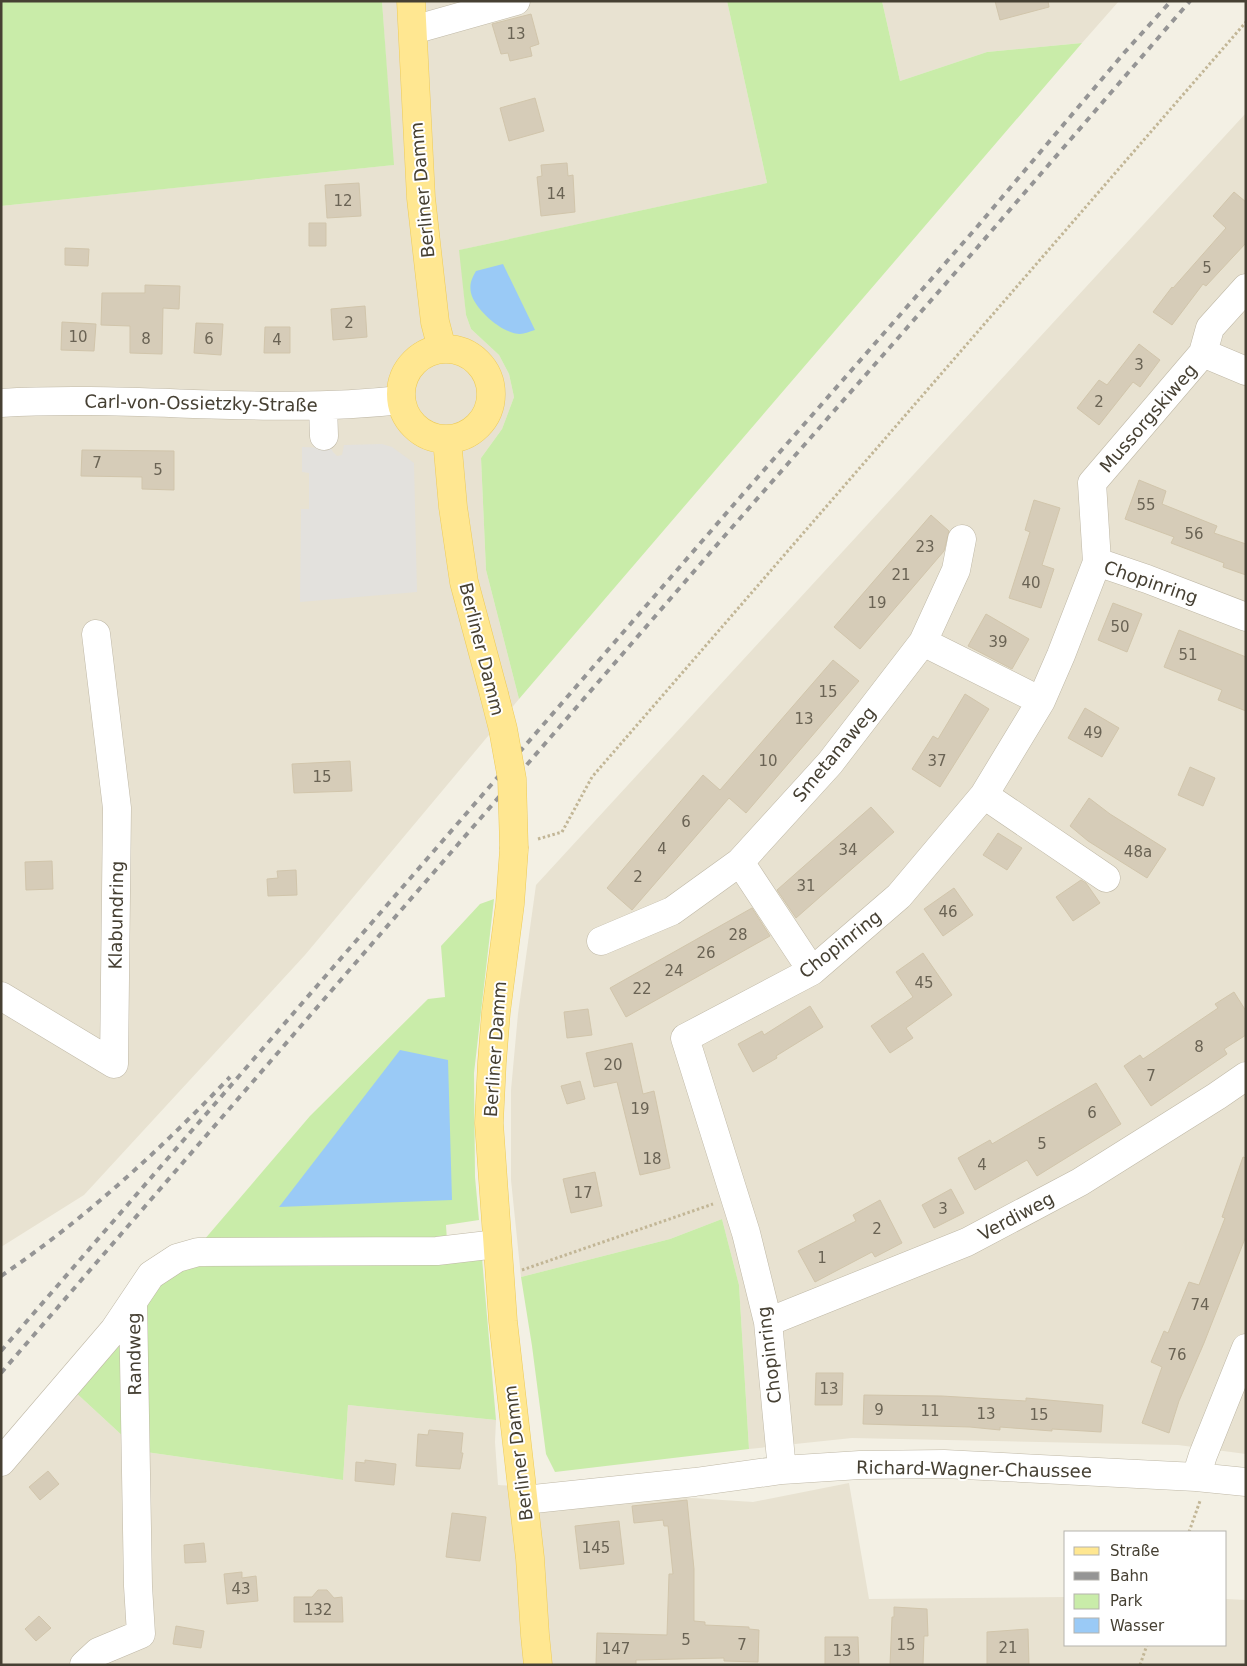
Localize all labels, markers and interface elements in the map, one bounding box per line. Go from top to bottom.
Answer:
house number: 13 [506,25,526,43]
street label: Berliner Damm [406,121,438,259]
house number: 14 [546,185,566,203]
house number: 12 [333,192,353,210]
house number: 5 [1202,259,1212,277]
house number: 2 [344,314,354,332]
house number: 10 [68,328,88,346]
house number: 8 [141,330,151,348]
house number: 6 [204,330,214,348]
house number: 4 [272,331,282,349]
house number: 3 [1134,356,1144,374]
street label: Mussorgskiweg [1095,359,1201,477]
street label: Carl-von-Ossietzky-Straße [84,390,318,416]
house number: 2 [1094,393,1104,411]
house number: 7 [92,454,102,472]
house number: 5 [153,461,163,479]
house number: 55 [1136,496,1156,514]
house number: 56 [1184,525,1204,543]
house number: 23 [915,538,935,556]
street label: Chopinring [1101,556,1201,608]
house number: 21 [891,566,911,584]
house number: 40 [1021,574,1041,592]
street label: Berliner Damm [455,580,509,718]
house number: 19 [867,594,887,612]
house number: 50 [1110,618,1130,636]
house number: 39 [988,633,1008,651]
house number: 51 [1178,646,1198,664]
house number: 15 [818,683,838,701]
street label: Smetanaweg [788,702,880,806]
house number: 13 [794,710,814,728]
house number: 49 [1083,724,1103,742]
house number: 10 [758,752,778,770]
house number: 37 [927,752,947,770]
house number: 15 [312,768,332,786]
house number: 6 [681,813,691,831]
house number: 4 [657,840,667,858]
house number: 34 [838,841,858,859]
house number: 48a [1124,843,1152,861]
street label: Klabundring [105,860,127,970]
house number: 2 [633,868,643,886]
house number: 31 [796,877,816,895]
house number: 46 [938,903,958,921]
street label: Chopinring [795,906,885,982]
house number: 28 [728,926,748,944]
house number: 26 [696,944,716,962]
house number: 24 [664,962,684,980]
house number: 45 [914,974,934,992]
street label: Berliner Damm [480,980,510,1118]
house number: 22 [632,980,652,998]
house number: 8 [1194,1038,1204,1056]
house number: 20 [603,1056,623,1074]
house number: 7 [1146,1067,1156,1085]
house number: 19 [630,1100,650,1118]
house number: 6 [1087,1104,1097,1122]
house number: 5 [1037,1135,1047,1153]
house number: 18 [642,1150,662,1168]
house number: 4 [977,1156,987,1174]
house number: 17 [573,1184,593,1202]
street label: Verdiweg [975,1187,1057,1245]
house number: 3 [938,1200,948,1218]
house number: 2 [872,1220,882,1238]
house number: 1 [817,1249,827,1267]
house number: 74 [1190,1296,1210,1314]
street label: Chopinring [753,1305,785,1405]
street label: Randweg [123,1312,145,1396]
house number: 76 [1167,1346,1187,1364]
house number: 13 [819,1380,839,1398]
street label: Berliner Damm [499,1384,537,1522]
house number: 9 [874,1401,884,1419]
house number: 11 [920,1402,940,1420]
house number: 13 [976,1405,996,1423]
house number: 15 [1029,1406,1049,1424]
street label: Richard-Wagner-Chaussee [856,1456,1092,1482]
legend [1064,1531,1227,1646]
house number: 145 [582,1539,610,1557]
text: Straße [1110,1542,1159,1560]
text: Bahn [1110,1567,1149,1585]
house number: 43 [231,1580,251,1598]
text: Park [1110,1592,1143,1610]
house number: 132 [304,1601,332,1619]
text: Wasser [1110,1617,1165,1635]
house number: 5 [681,1631,691,1649]
house number: 7 [737,1636,747,1654]
house number: 15 [896,1636,916,1654]
house number: 21 [998,1639,1018,1657]
house number: 147 [602,1640,630,1658]
house number: 13 [832,1642,852,1660]

